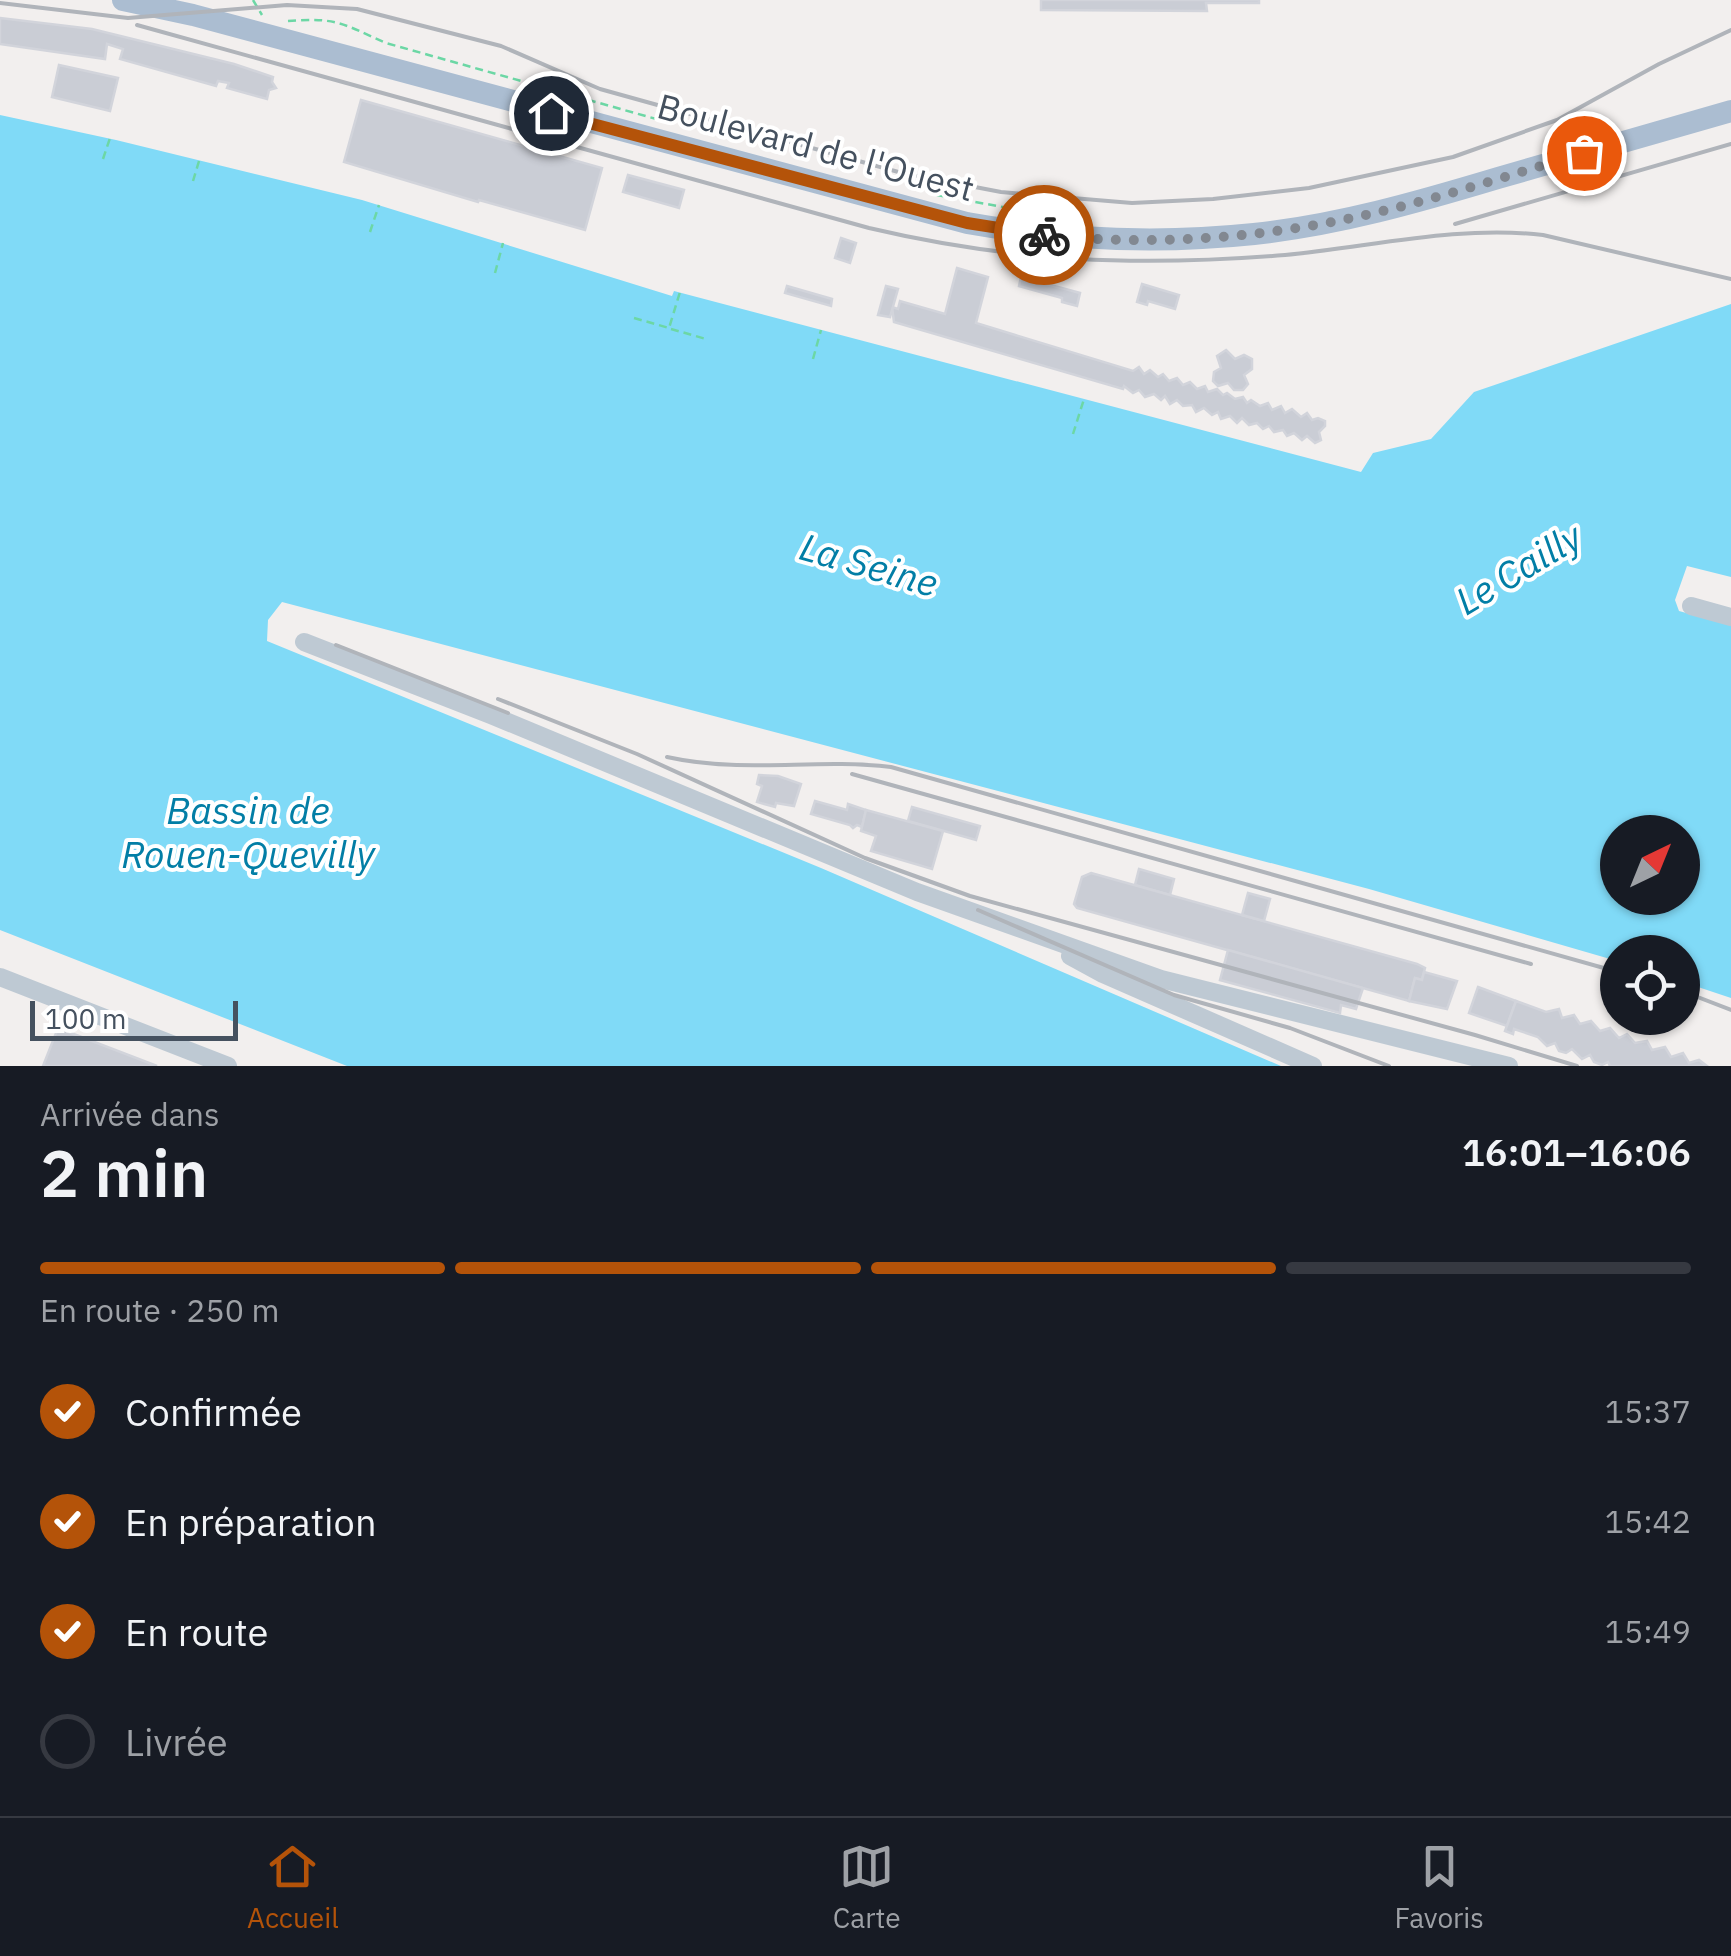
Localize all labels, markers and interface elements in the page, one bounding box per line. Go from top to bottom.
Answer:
pin [509,71,594,156]
street label: Boulevard de l'Ouest [653,83,979,211]
icon: home [524,86,579,141]
pin [1542,111,1627,196]
icon: bag [1557,126,1612,181]
courier [994,185,1094,285]
icon: bike [1017,208,1072,263]
water label: Le Cailly [1446,510,1592,625]
water label: La Seine [794,521,944,607]
water label: Bassin de Rouen-Quevilly [121,785,376,878]
north arrow [1600,815,1700,915]
map controls [1600,815,1700,1035]
button: locate [1600,935,1700,1035]
scale bar [30,996,238,1040]
text: 100 m [45,1000,126,1037]
text: Arrivée dans [40,1093,220,1135]
text: 16:01–16:06 [1462,1127,1691,1176]
text: 2 min [40,1130,208,1215]
text: En route · 250 m [40,1289,279,1331]
icon: check [40,1384,95,1439]
text: Confirmée [125,1387,302,1436]
text: 15:37 [1605,1390,1691,1432]
icon: check [40,1494,95,1549]
text: En préparation [125,1497,377,1546]
text: 15:42 [1605,1500,1691,1542]
icon: check [40,1604,95,1659]
text: En route [125,1607,268,1656]
text: 15:49 [1605,1610,1691,1652]
text: Livrée [125,1717,228,1766]
tab: Accueil [247,1839,339,1936]
tab: Carte [833,1839,901,1936]
tab: Favoris [1395,1839,1484,1936]

